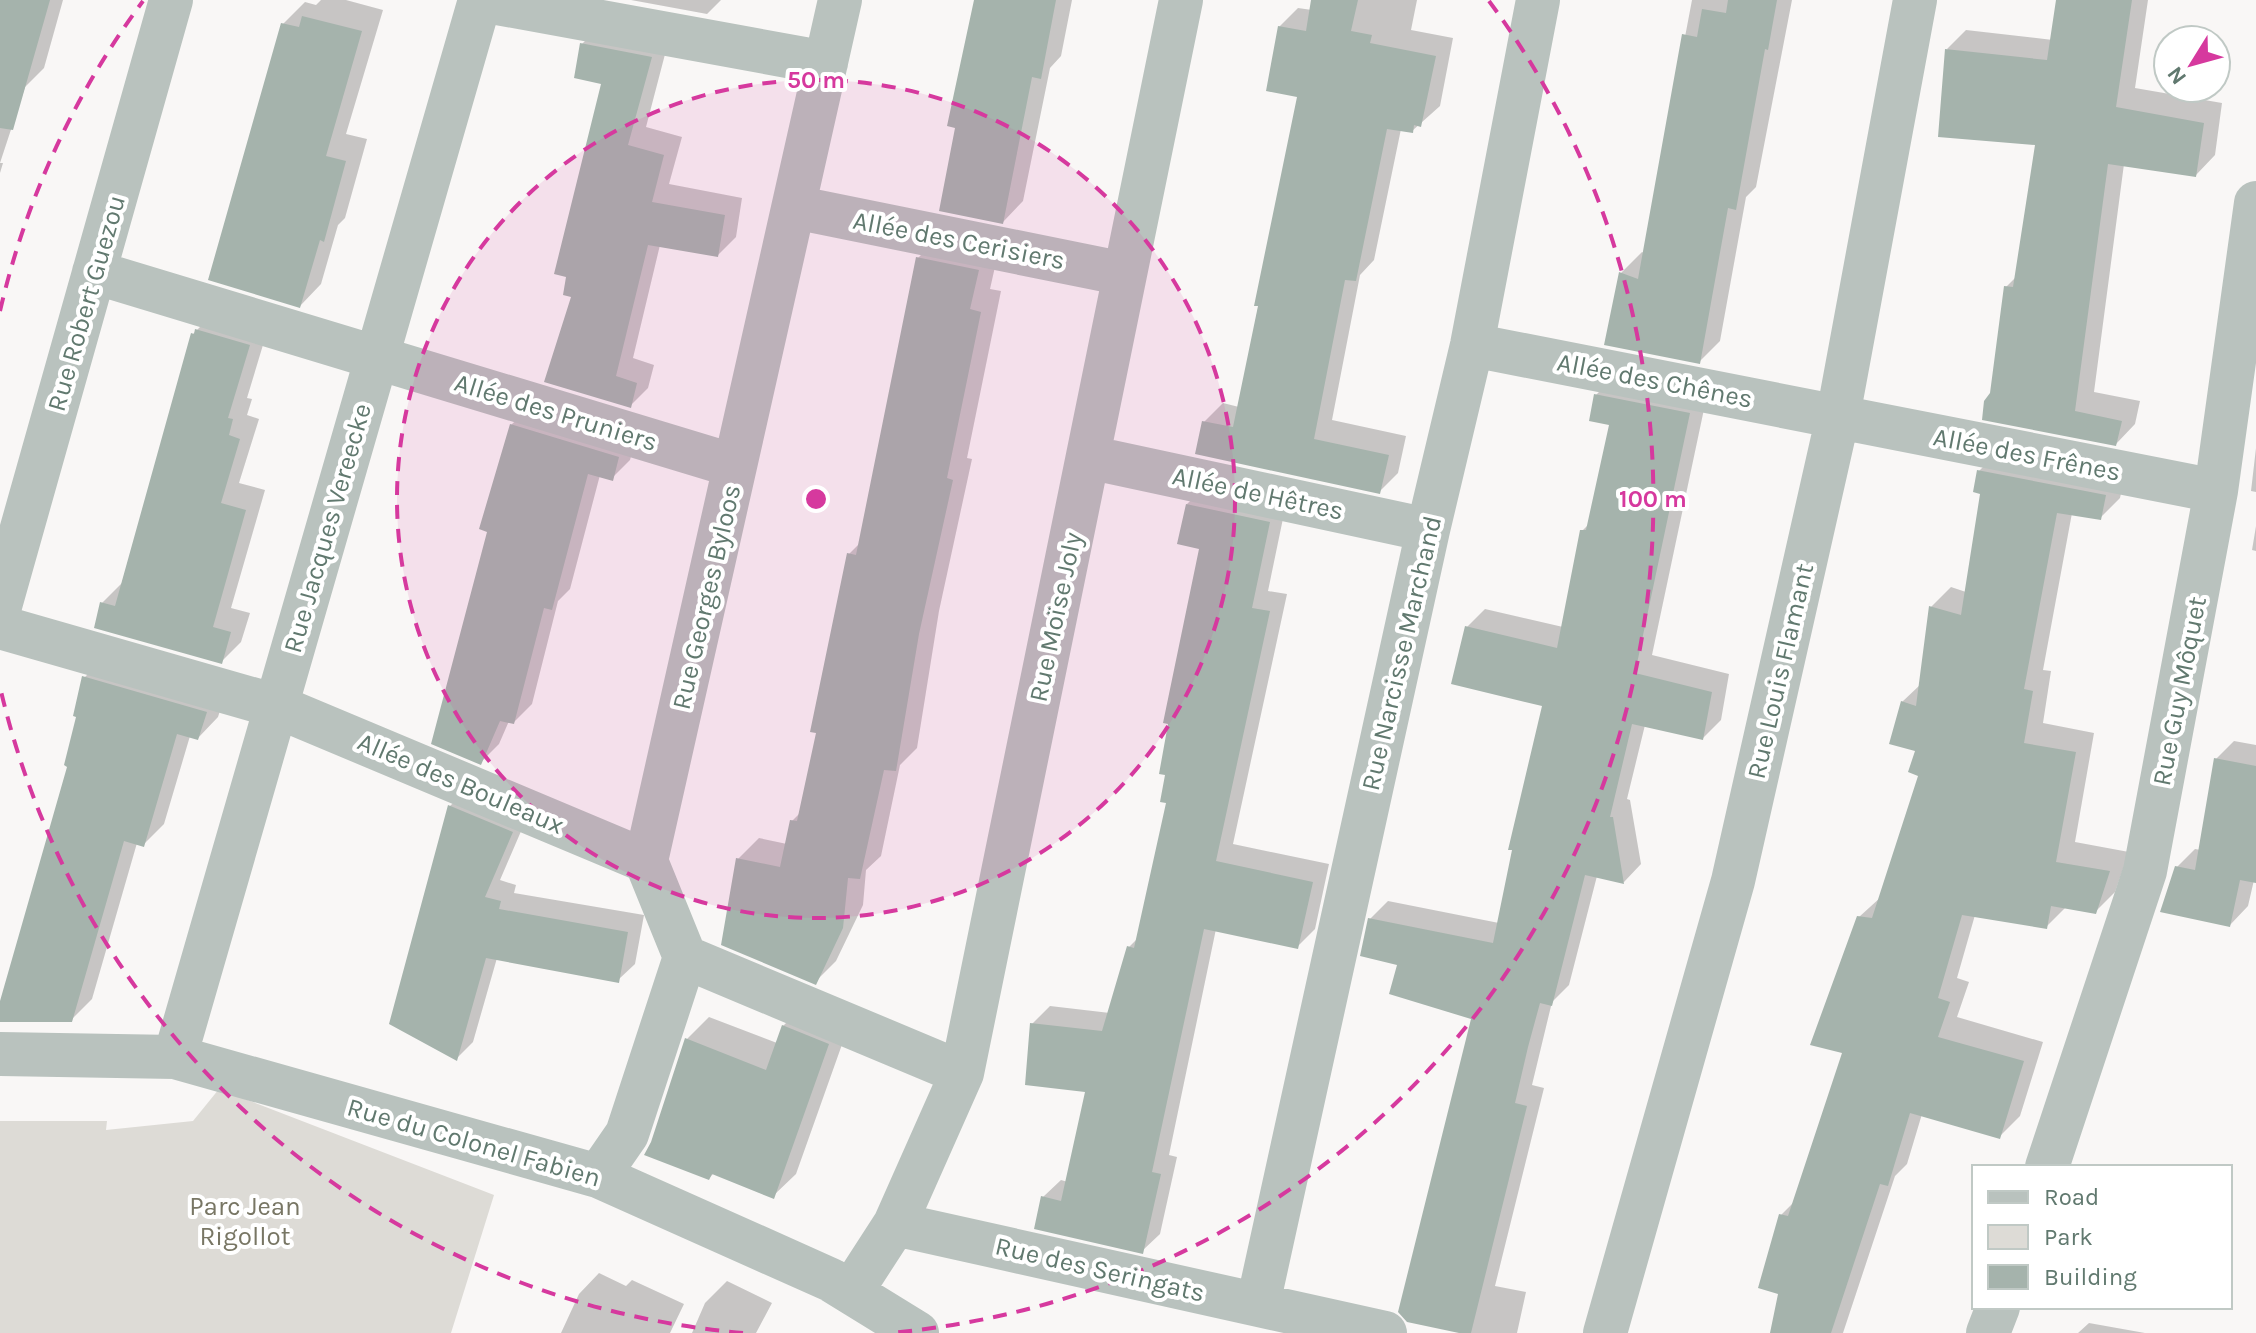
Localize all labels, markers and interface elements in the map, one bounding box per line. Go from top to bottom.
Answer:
north arrow [2152,24,2232,104]
text: N [2162,61,2192,90]
text: 50 m [787,66,845,94]
street label: Rue Robert Guezou [41,191,132,415]
street label: Allée des Cerisiers [850,205,1068,276]
street label: Allée des Chênes [1554,346,1755,415]
street label: Allée des Pruniers [451,367,661,458]
street label: Rue Jacques Vereecke [277,400,378,657]
street label: Allée des Frênes [1931,421,2123,488]
street label: Allée de Hêtres [1169,460,1346,527]
street label: Rue Georges Byloos [666,482,747,713]
centre of rings [802,485,830,513]
text: 100 m [1619,485,1687,513]
street label: Rue Narcisse Marchand [1355,513,1448,793]
street label: Rue Moïse Joly [1022,530,1089,705]
street label: Rue Louis Flamant [1741,560,1820,782]
street label: Rue Guy Môquet [2146,594,2213,788]
street label: Allée des Bouleaux [353,726,569,841]
street label: Rue du Colonel Fabien [344,1091,604,1194]
legend [1972,1165,2232,1309]
text: Road [2044,1183,2099,1211]
park label: Parc Jean Rigollot [189,1191,301,1252]
text: Park [2044,1223,2093,1251]
street label: Rue des Seringats [992,1230,1208,1309]
text: Building [2044,1263,2137,1291]

